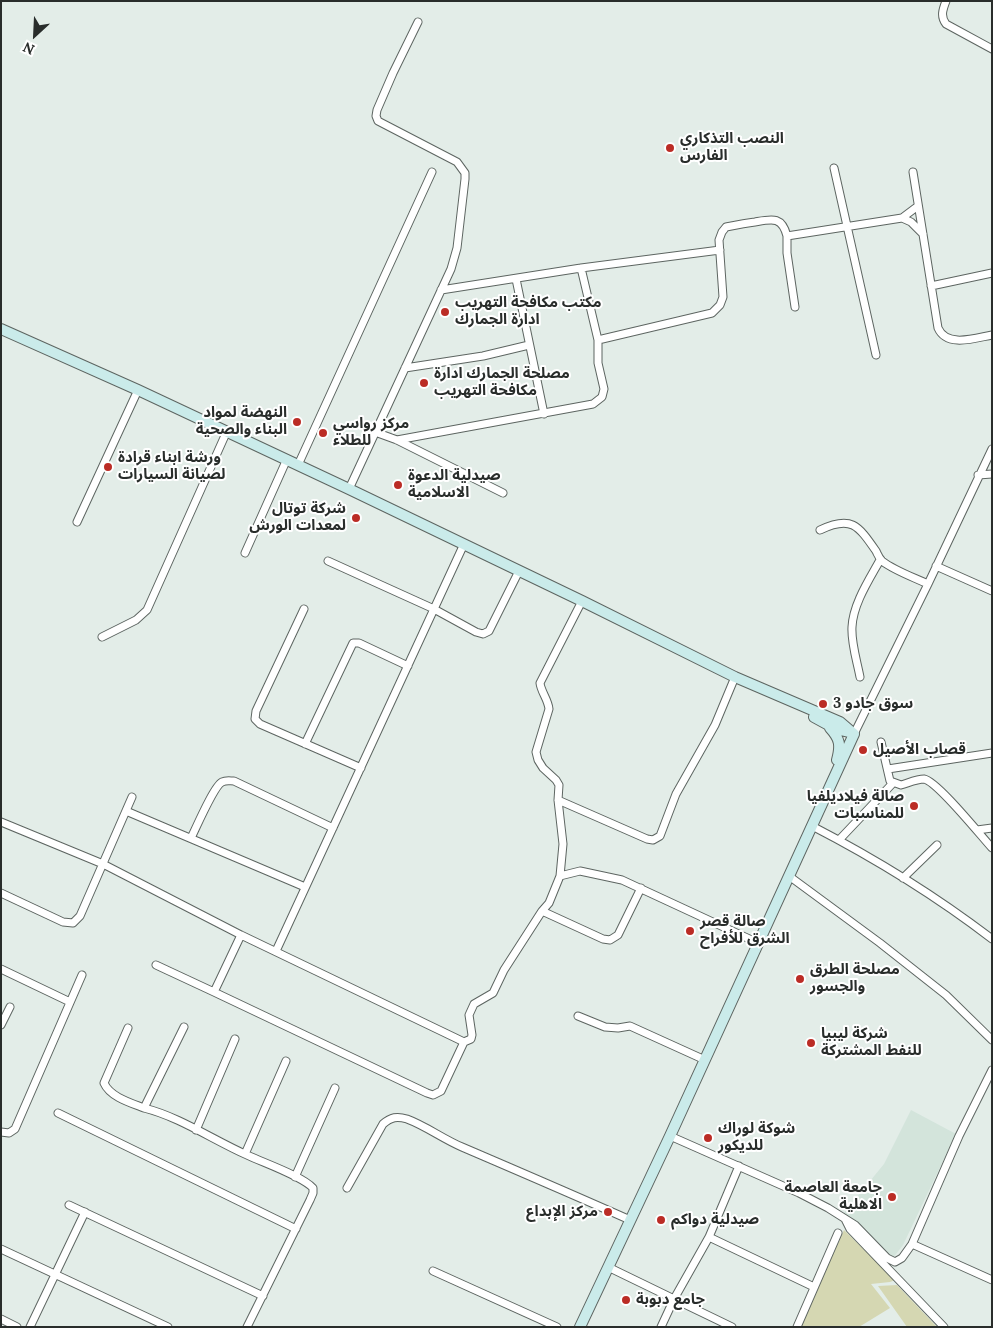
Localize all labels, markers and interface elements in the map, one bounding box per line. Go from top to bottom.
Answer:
north arrow [10,10,60,60]
text: N [20,38,37,59]
place label: النصب التذكاري الفارس [680,130,784,165]
marker: النصب التذكاري الفارس [664,142,676,154]
place label: مكتب مكافحة التهريب ادارة الجمارك [455,294,601,329]
marker: مكتب مكافحة التهريب ادارة الجمارك [439,306,451,318]
place label: مصلحة الجمارك ادارة مكافحة التهريب [434,365,570,400]
marker: مصلحة الجمارك ادارة مكافحة التهريب [418,377,430,389]
place label: النهضة لمواد البناء والصحية [196,404,287,439]
place label: مركز رواسي للطلاء [333,415,409,450]
marker: النهضة لمواد البناء والصحية [291,416,303,428]
marker: مركز رواسي للطلاء [317,427,329,439]
place label: ورشة ابناء قرادة لصيانة السيارات [118,449,225,484]
marker: ورشة ابناء قرادة لصيانة السيارات [102,461,114,473]
place label: صيدلية الدعوة الاسلامية [408,467,501,502]
marker: صيدلية الدعوة الاسلامية [392,479,404,491]
place label: شركة توتال لمعدات الورش [249,500,346,535]
marker: شركة توتال لمعدات الورش [350,512,362,524]
place label: سوق جادو 3 [833,695,913,713]
marker: سوق جادو 3 [817,698,829,710]
place label: قصاب الأصيل [873,741,966,759]
marker: قصاب الأصيل [857,744,869,756]
place label: صالة فيلاديلفيا للمناسبات [807,788,904,823]
marker: صالة فيلاديلفيا للمناسبات [908,800,920,812]
place label: صالة قصر الشرق للأفراح [700,913,790,948]
marker: صالة قصر الشرق للأفراح [684,925,696,937]
place label: مصلحة الطرق والجسور [810,961,900,996]
marker: مصلحة الطرق والجسور [794,973,806,985]
place label: شركة ليبيا للنفط المشتركة [821,1025,922,1060]
marker: شركة ليبيا للنفط المشتركة [805,1037,817,1049]
place label: شوكة لوراك للديكور [718,1120,795,1155]
marker: شوكة لوراك للديكور [702,1132,714,1144]
place label: جامعة العاصمة الاهلية [785,1179,882,1214]
marker: جامعة العاصمة الاهلية [886,1191,898,1203]
place label: مركز الإبداع [526,1203,598,1221]
marker: مركز الإبداع [602,1206,614,1218]
place label: صيدلية دواكم [671,1211,759,1229]
marker: صيدلية دواكم [655,1214,667,1226]
place label: جامع دبوبة [636,1291,705,1309]
marker: جامع دبوبة [620,1294,632,1306]

